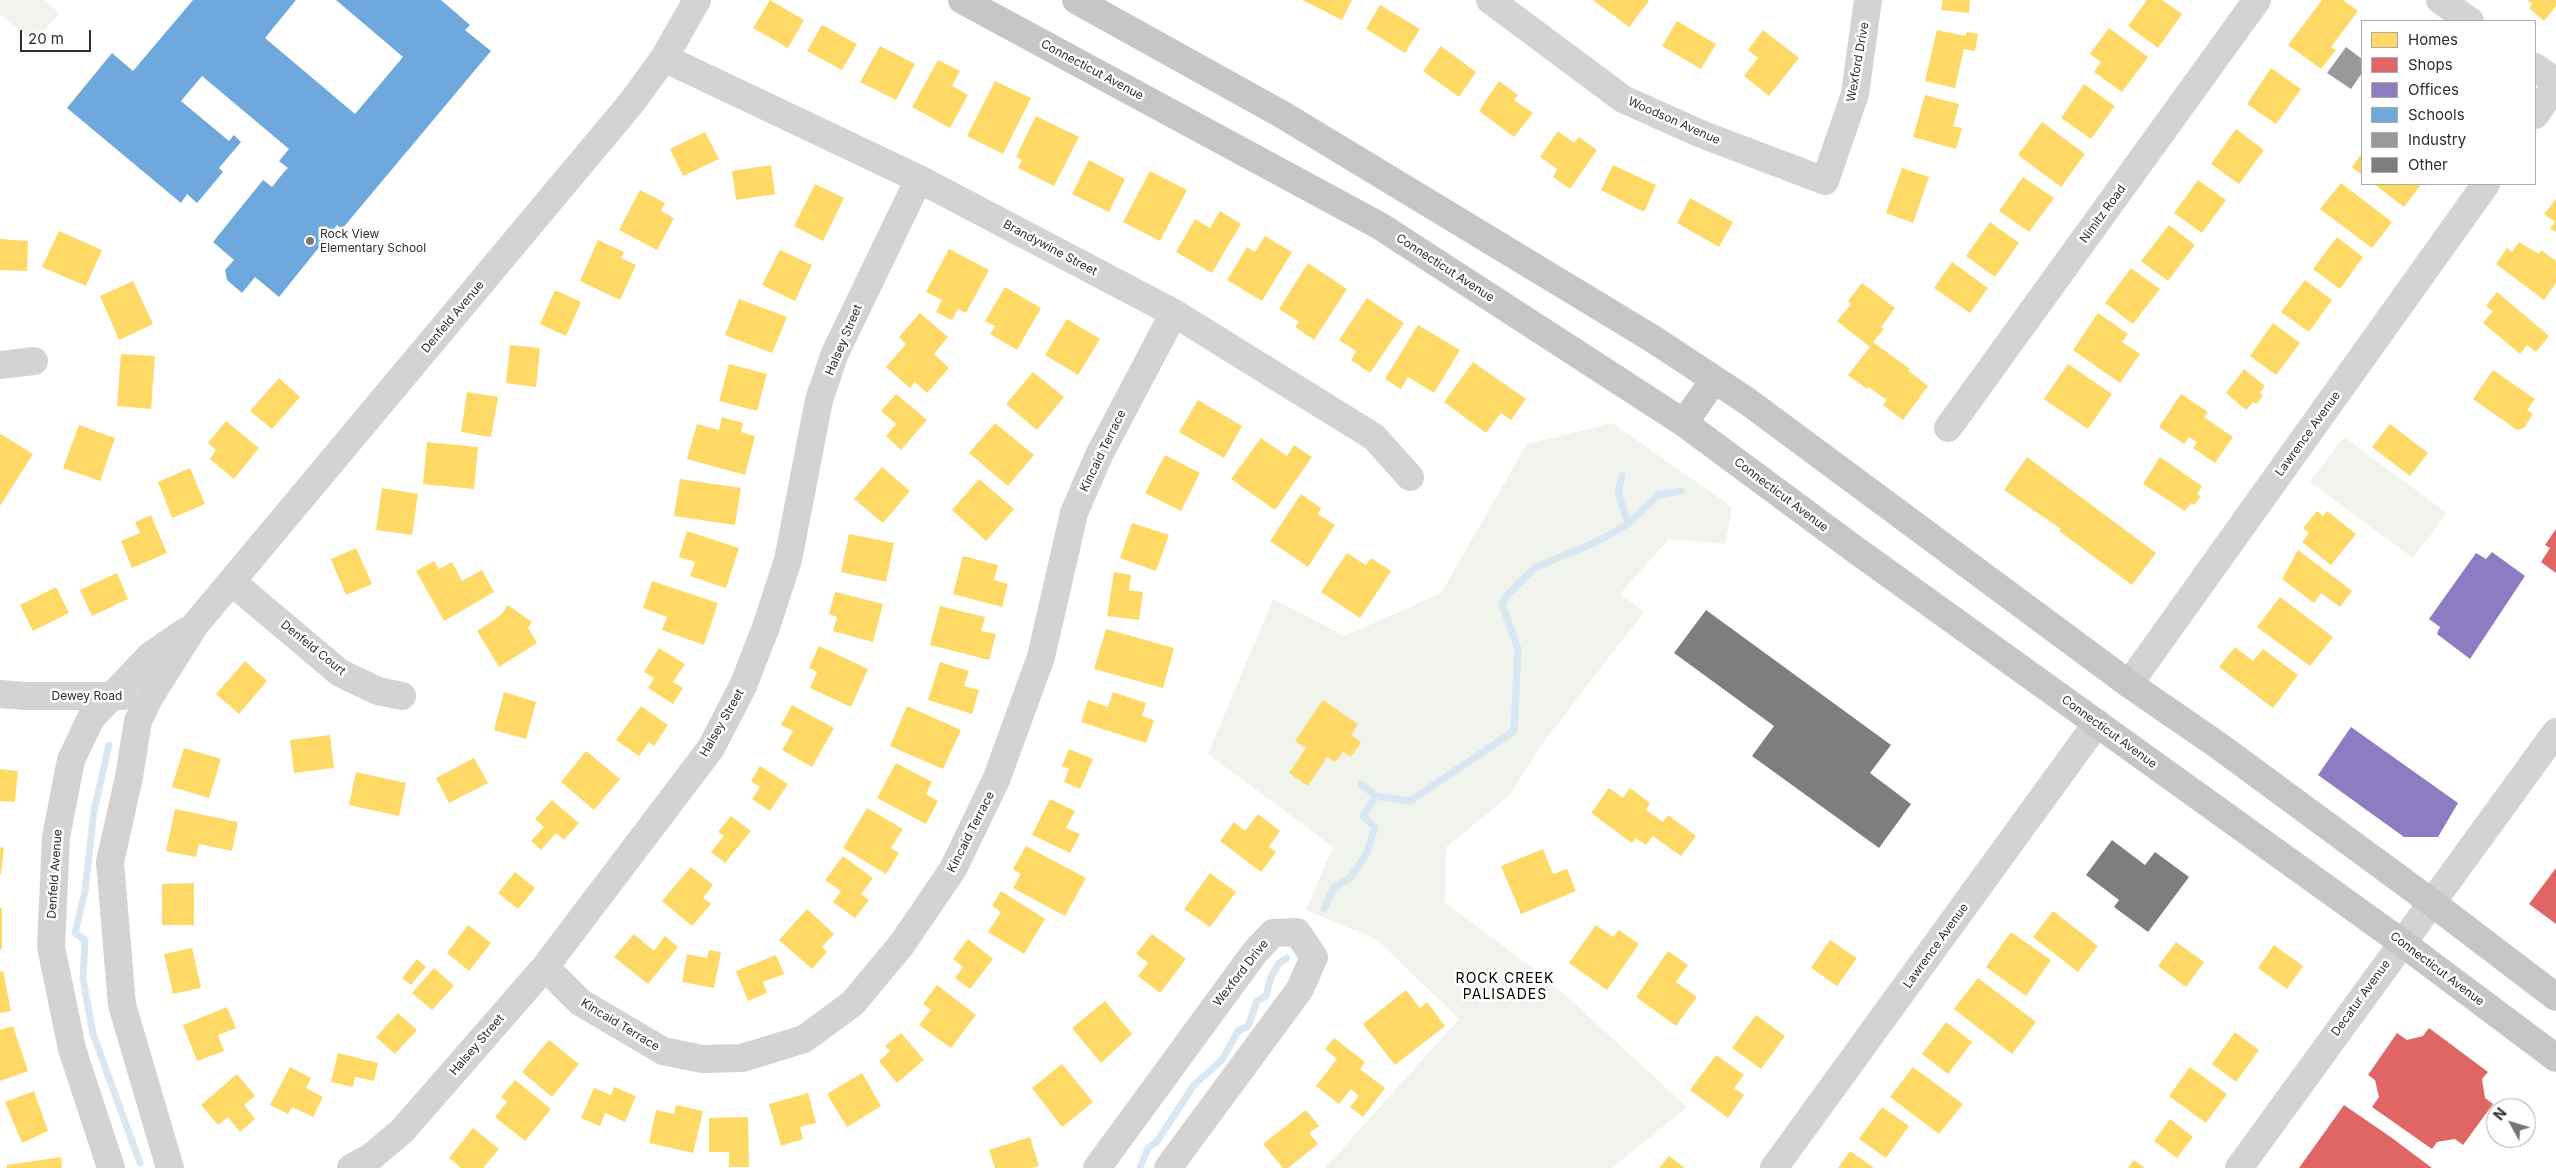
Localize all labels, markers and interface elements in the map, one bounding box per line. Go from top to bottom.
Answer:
scale bar [22,20,94,52]
legend [2361,20,2536,185]
street label: Wexford Drive [1844,21,1872,103]
text: 20 m [28,29,64,48]
text: Homes [2408,30,2458,49]
street label: Connecticut Avenue [1038,37,1146,103]
text: Shops [2408,55,2453,74]
text: Offices [2408,80,2459,99]
street label: Woodson Avenue [1626,94,1722,148]
text: Schools [2408,105,2465,124]
text: Industry [2408,130,2466,149]
text: Other [2408,155,2448,174]
street label: Nimitz Road [2077,182,2129,246]
street label: Brandywine Street [1001,217,1099,279]
place label: Rock View Elementary School [320,227,426,255]
street label: Connecticut Avenue [1393,231,1497,305]
marker: Rock View Elementary School [304,235,316,247]
street label: Denfeld Avenue [419,278,487,356]
street label: Halsey Street [823,302,865,378]
street label: Lawrence Avenue [2272,389,2344,479]
street label: Kincaid Terrace [1077,408,1129,494]
street label: Connecticut Avenue [1731,455,1831,535]
street label: Denfeld Court [278,617,348,679]
street label: Halsey Street [697,687,747,759]
street label: Dewey Road [52,689,122,703]
street label: Connecticut Avenue [2059,693,2159,771]
street label: Kincaid Terrace [944,789,998,875]
street label: Denfeld Avenue [45,829,65,919]
street label: Lawrence Avenue [1900,901,1972,991]
street label: Connecticut Avenue [2387,929,2487,1009]
street label: Wexford Drive [1210,937,1272,1009]
street label: Decatur Avenue [2329,957,2393,1039]
district label: ROCK CREEK PALISADES [1454,971,1556,1004]
street label: Kincaid Terrace [578,996,662,1054]
street label: Halsey Street [447,1012,507,1078]
north arrow [2486,1098,2536,1148]
text: N [2490,1104,2510,1123]

